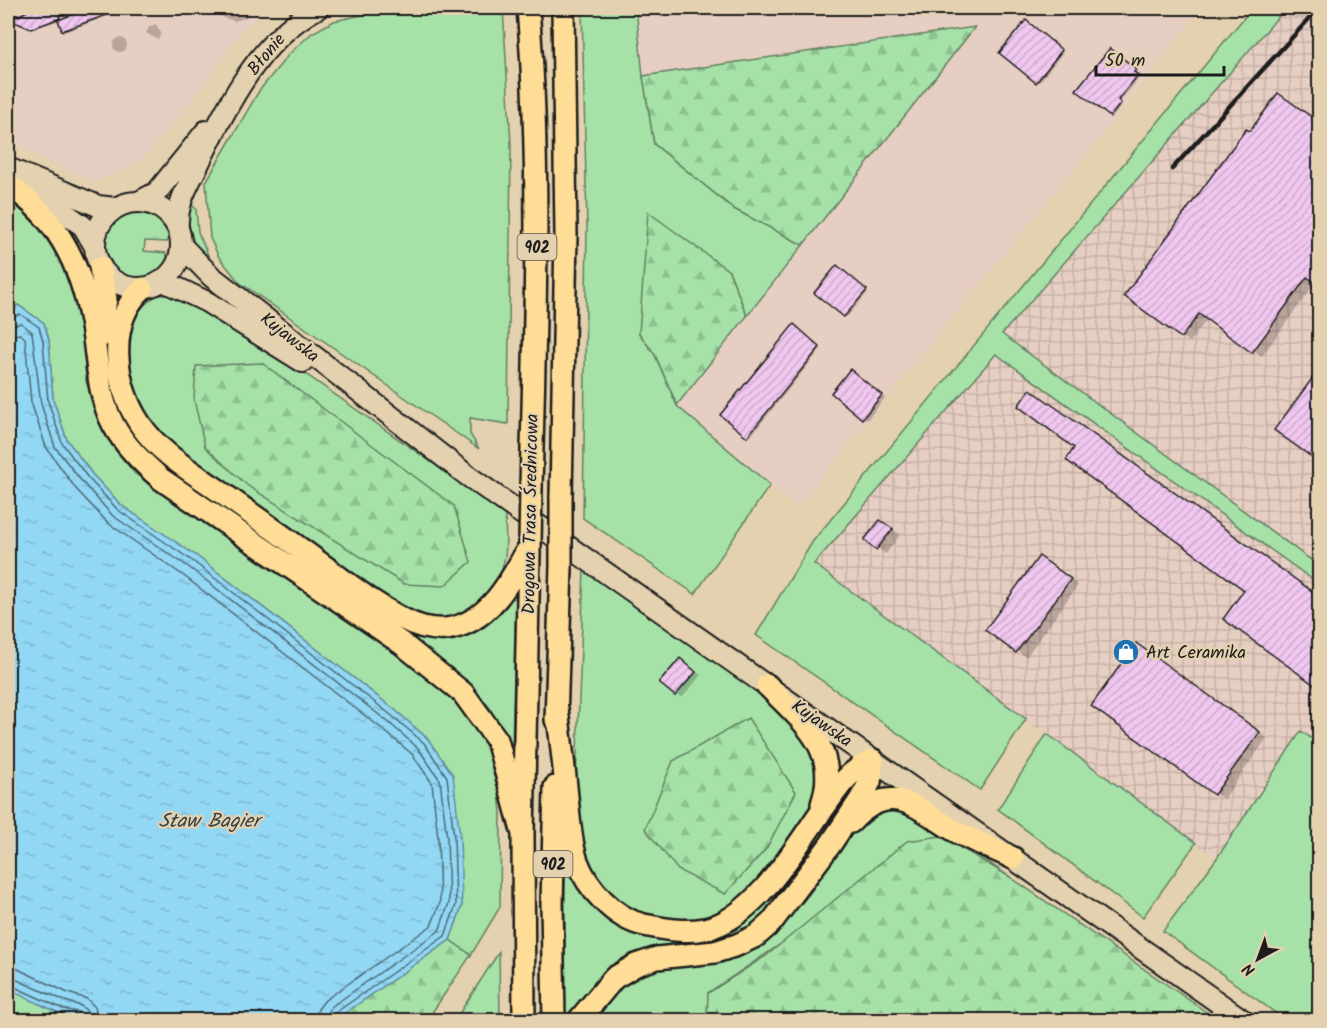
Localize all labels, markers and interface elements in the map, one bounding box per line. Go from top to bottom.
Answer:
street label: Błonie [241,27,294,83]
scale bar [1096,39,1224,77]
text: 50 m [1105,47,1145,76]
road number: 902 [518,234,556,260]
street label: Kujawska [253,306,325,371]
street label: Drogowa Trasa Średnicowa [515,413,548,615]
shop icon: Art Ceramika [1111,637,1141,667]
place label: Art Ceramika [1146,639,1246,668]
street label: Kujawska [785,693,858,756]
water label: Staw Bagier [158,806,264,838]
road number: 902 [534,851,572,877]
north arrow [1228,929,1288,989]
text: N [1237,956,1261,982]

